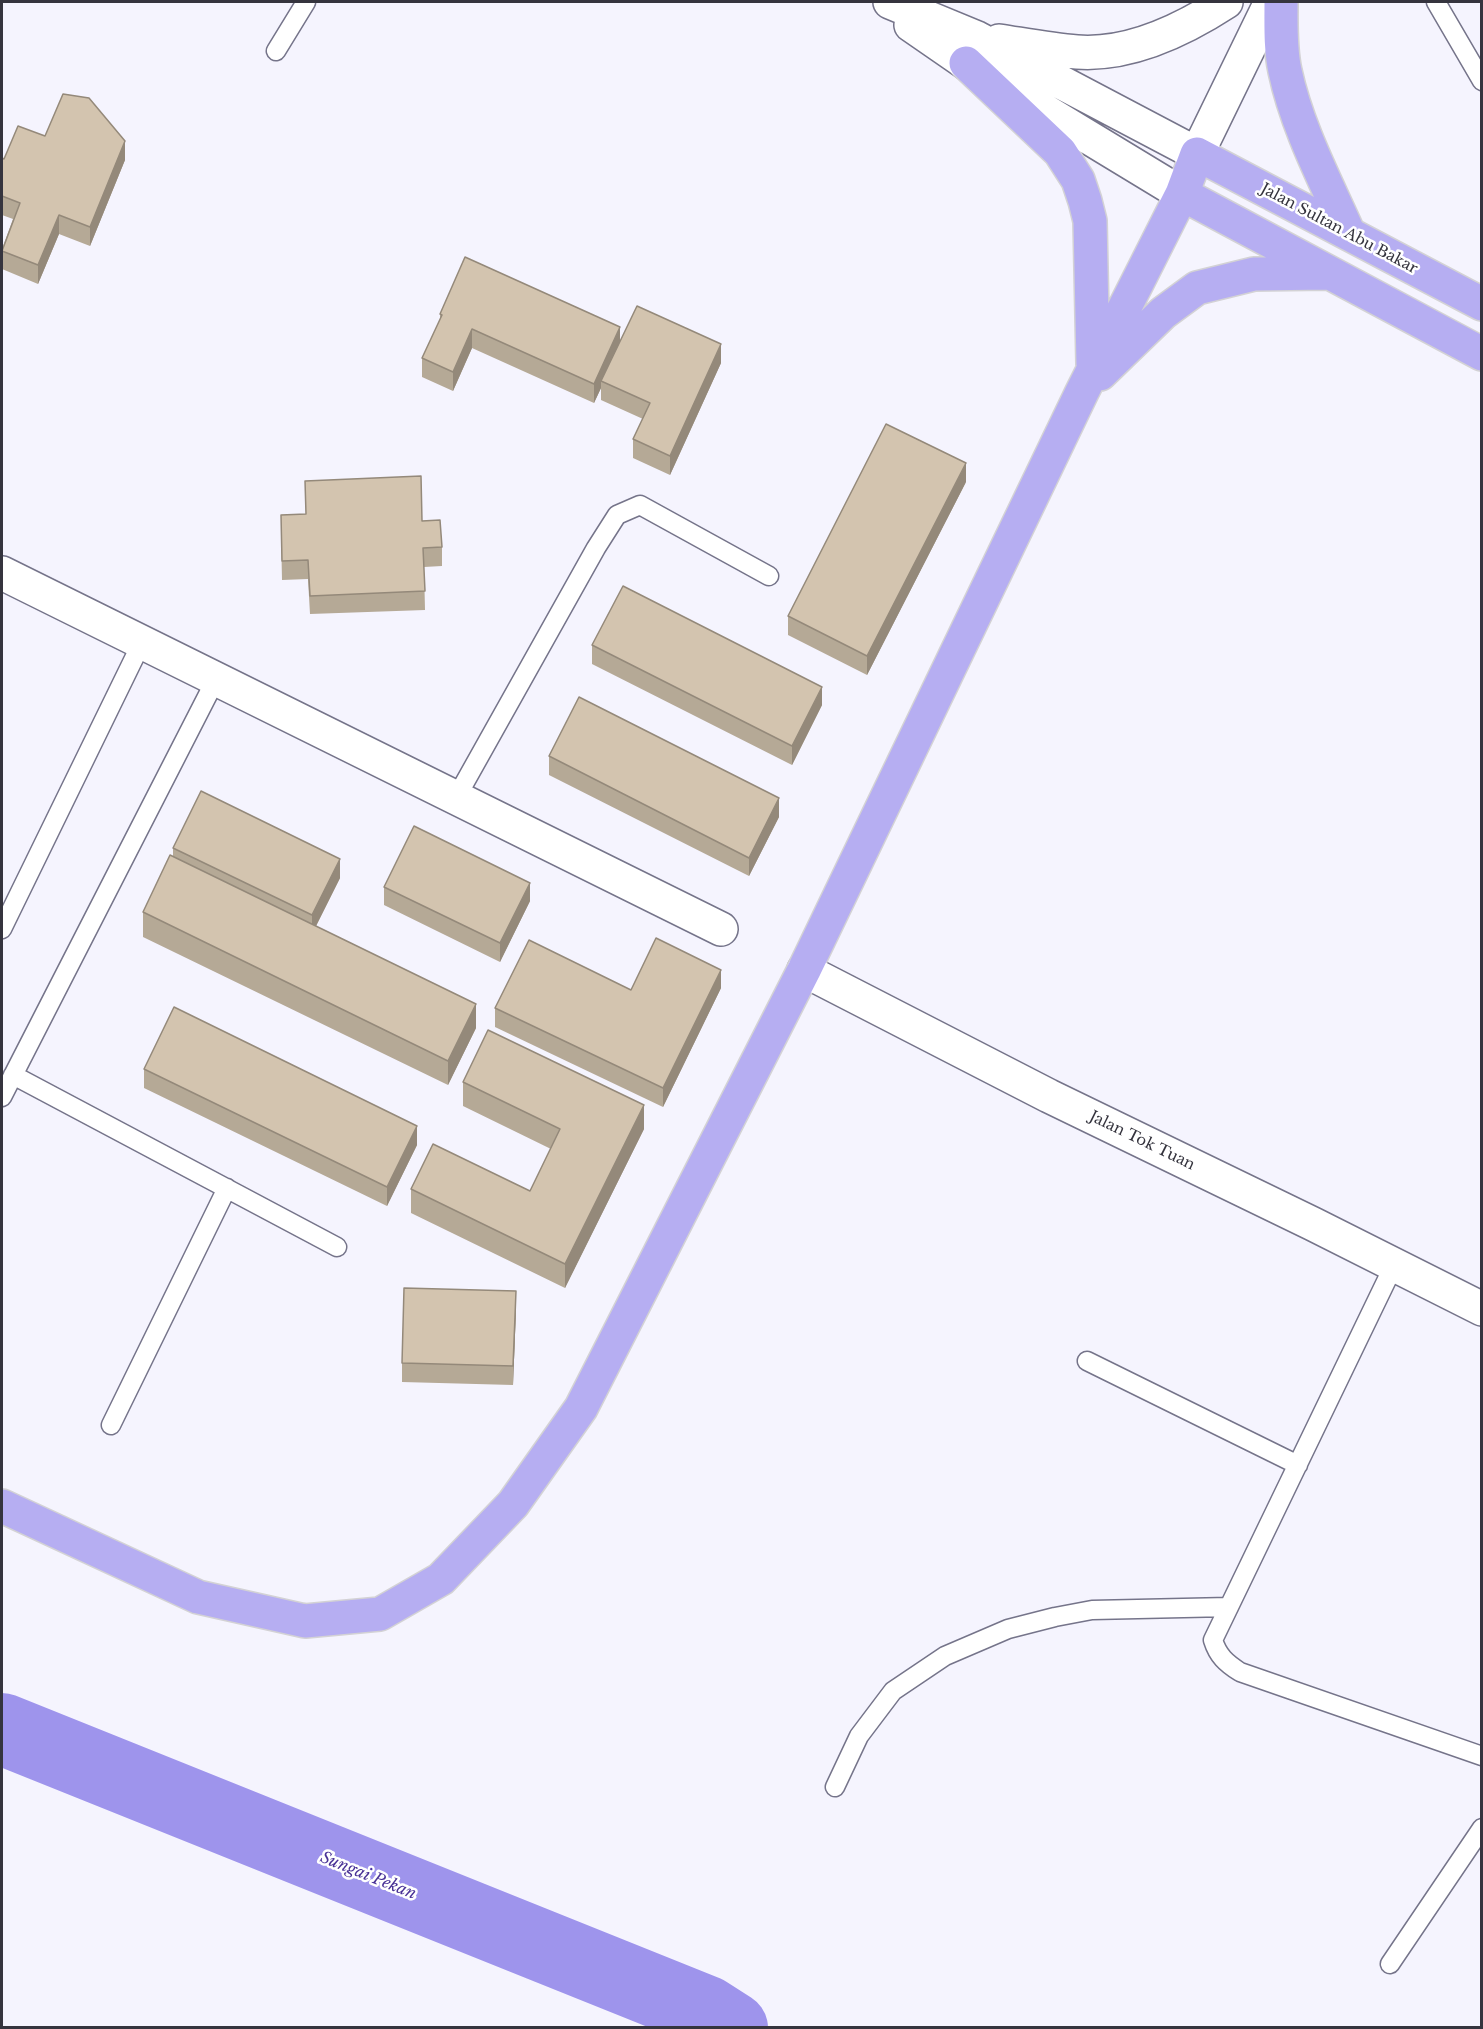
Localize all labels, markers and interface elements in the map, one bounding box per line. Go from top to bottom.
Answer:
street label: Jalan Sultan Abu Bakar [1258,180,1420,278]
street label: Jalan Tok Tuan [1086,1108,1198,1174]
water label: Sungai Pekan [317,1848,419,1904]

